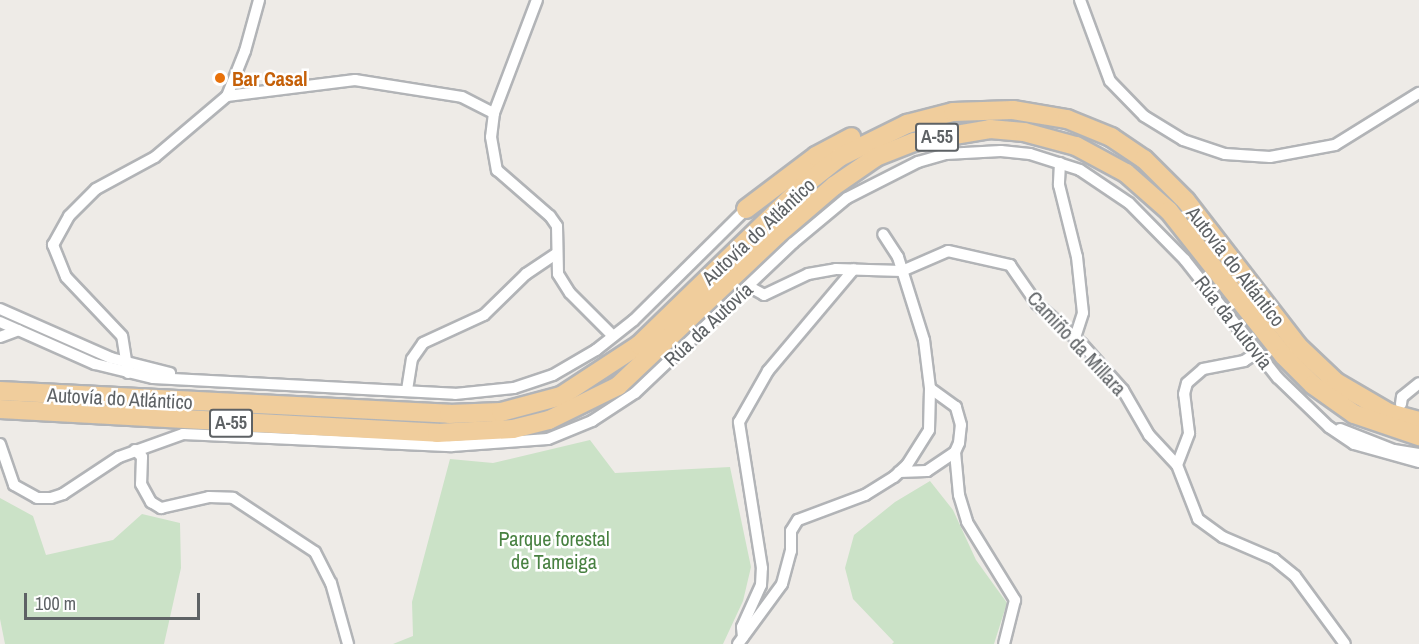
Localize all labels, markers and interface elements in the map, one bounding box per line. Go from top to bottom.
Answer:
place label: Bar Casal [232,66,308,90]
marker: Bar Casal [213,71,227,85]
road number: A-55 [914,122,960,152]
street label: Autovía do Atlántico [696,172,820,290]
street label: Autovía do Atlántico [1181,201,1291,331]
street label: Rúa da Autovía [1190,270,1278,374]
street label: Rúa da Autovía [658,277,758,371]
street label: Camiño da Millara [1023,286,1131,400]
street label: Autovía do Atlántico [46,382,194,414]
road number: A-55 [208,408,254,438]
park label: Parque forestal de Tameiga [498,526,610,573]
scale bar [27,581,202,619]
text: 100 m [35,591,76,616]

